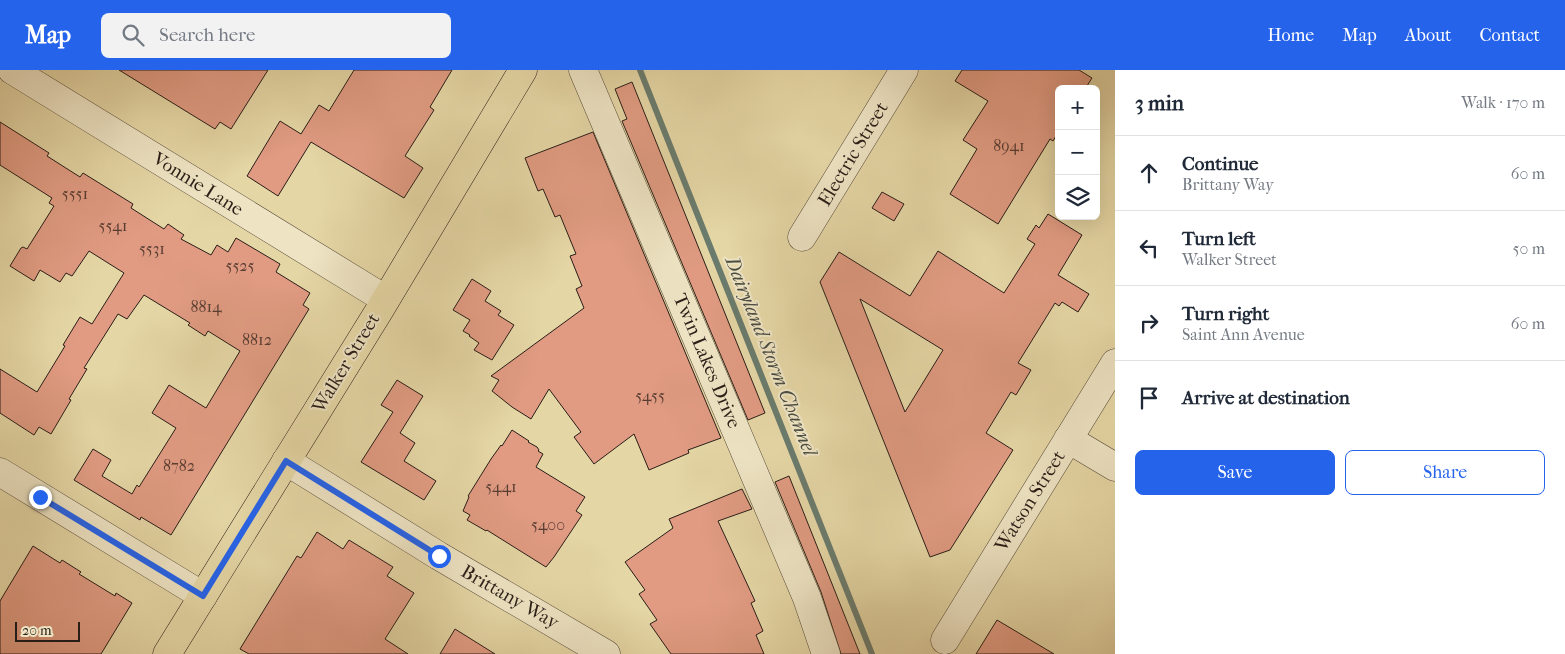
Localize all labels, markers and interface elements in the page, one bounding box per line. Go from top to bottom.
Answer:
search box [101,13,451,58]
text: Map [25,21,71,49]
icon: search [119,21,147,49]
text: Search here [159,24,255,46]
text: Home [1267,25,1314,46]
text: Map [1342,25,1377,46]
text: About [1405,25,1451,46]
text: Contact [1479,25,1540,46]
map controls [1055,85,1100,220]
button: + [1055,85,1100,130]
text: 3 min [1135,91,1184,115]
text: Walk · 170 m [1461,93,1545,112]
street label: Electric Street [813,98,893,210]
button: − [1055,130,1100,175]
house number: 8941 [993,136,1025,155]
street label: Vonnie Lane [148,147,247,220]
text: Continue [1182,153,1258,175]
icon: ahead [1135,159,1163,187]
text: 60 m [1511,164,1545,183]
button: layers [1055,175,1100,220]
text: Brittany Way [1182,175,1274,194]
house number: 5551 [62,184,88,203]
house number: 5541 [99,216,127,235]
text: Turn left [1182,228,1256,250]
icon: left [1135,234,1163,262]
house number: 5531 [139,239,165,258]
text: 50 m [1513,239,1545,258]
text: Walker Street [1182,250,1277,269]
water label: Dairyland Storm Channel [720,251,822,461]
house number: 5525 [226,256,255,275]
street label: Twin Lakes Drive [669,290,745,432]
house number: 8814 [190,297,222,316]
text: Turn right [1182,303,1269,325]
street label: Walker Street [307,309,385,418]
icon: right [1135,309,1163,337]
text: 60 m [1511,314,1545,333]
text: Saint Ann Avenue [1182,325,1305,344]
house number: 8812 [242,330,272,349]
icon: arrive [1135,384,1163,412]
house number: 5455 [635,386,665,405]
text: Arrive at destination [1182,387,1350,409]
street label: Watson Street [990,446,1070,556]
button: Save [1135,450,1335,495]
button: Share [1345,450,1545,495]
house number: 8782 [163,456,195,475]
house number: 5441 [485,477,517,496]
route end [29,486,52,509]
house number: 5400 [531,515,565,534]
route start [428,545,451,568]
street label: Brittany Way [457,560,563,634]
scale bar [15,619,80,642]
text: 20 m [22,622,52,639]

